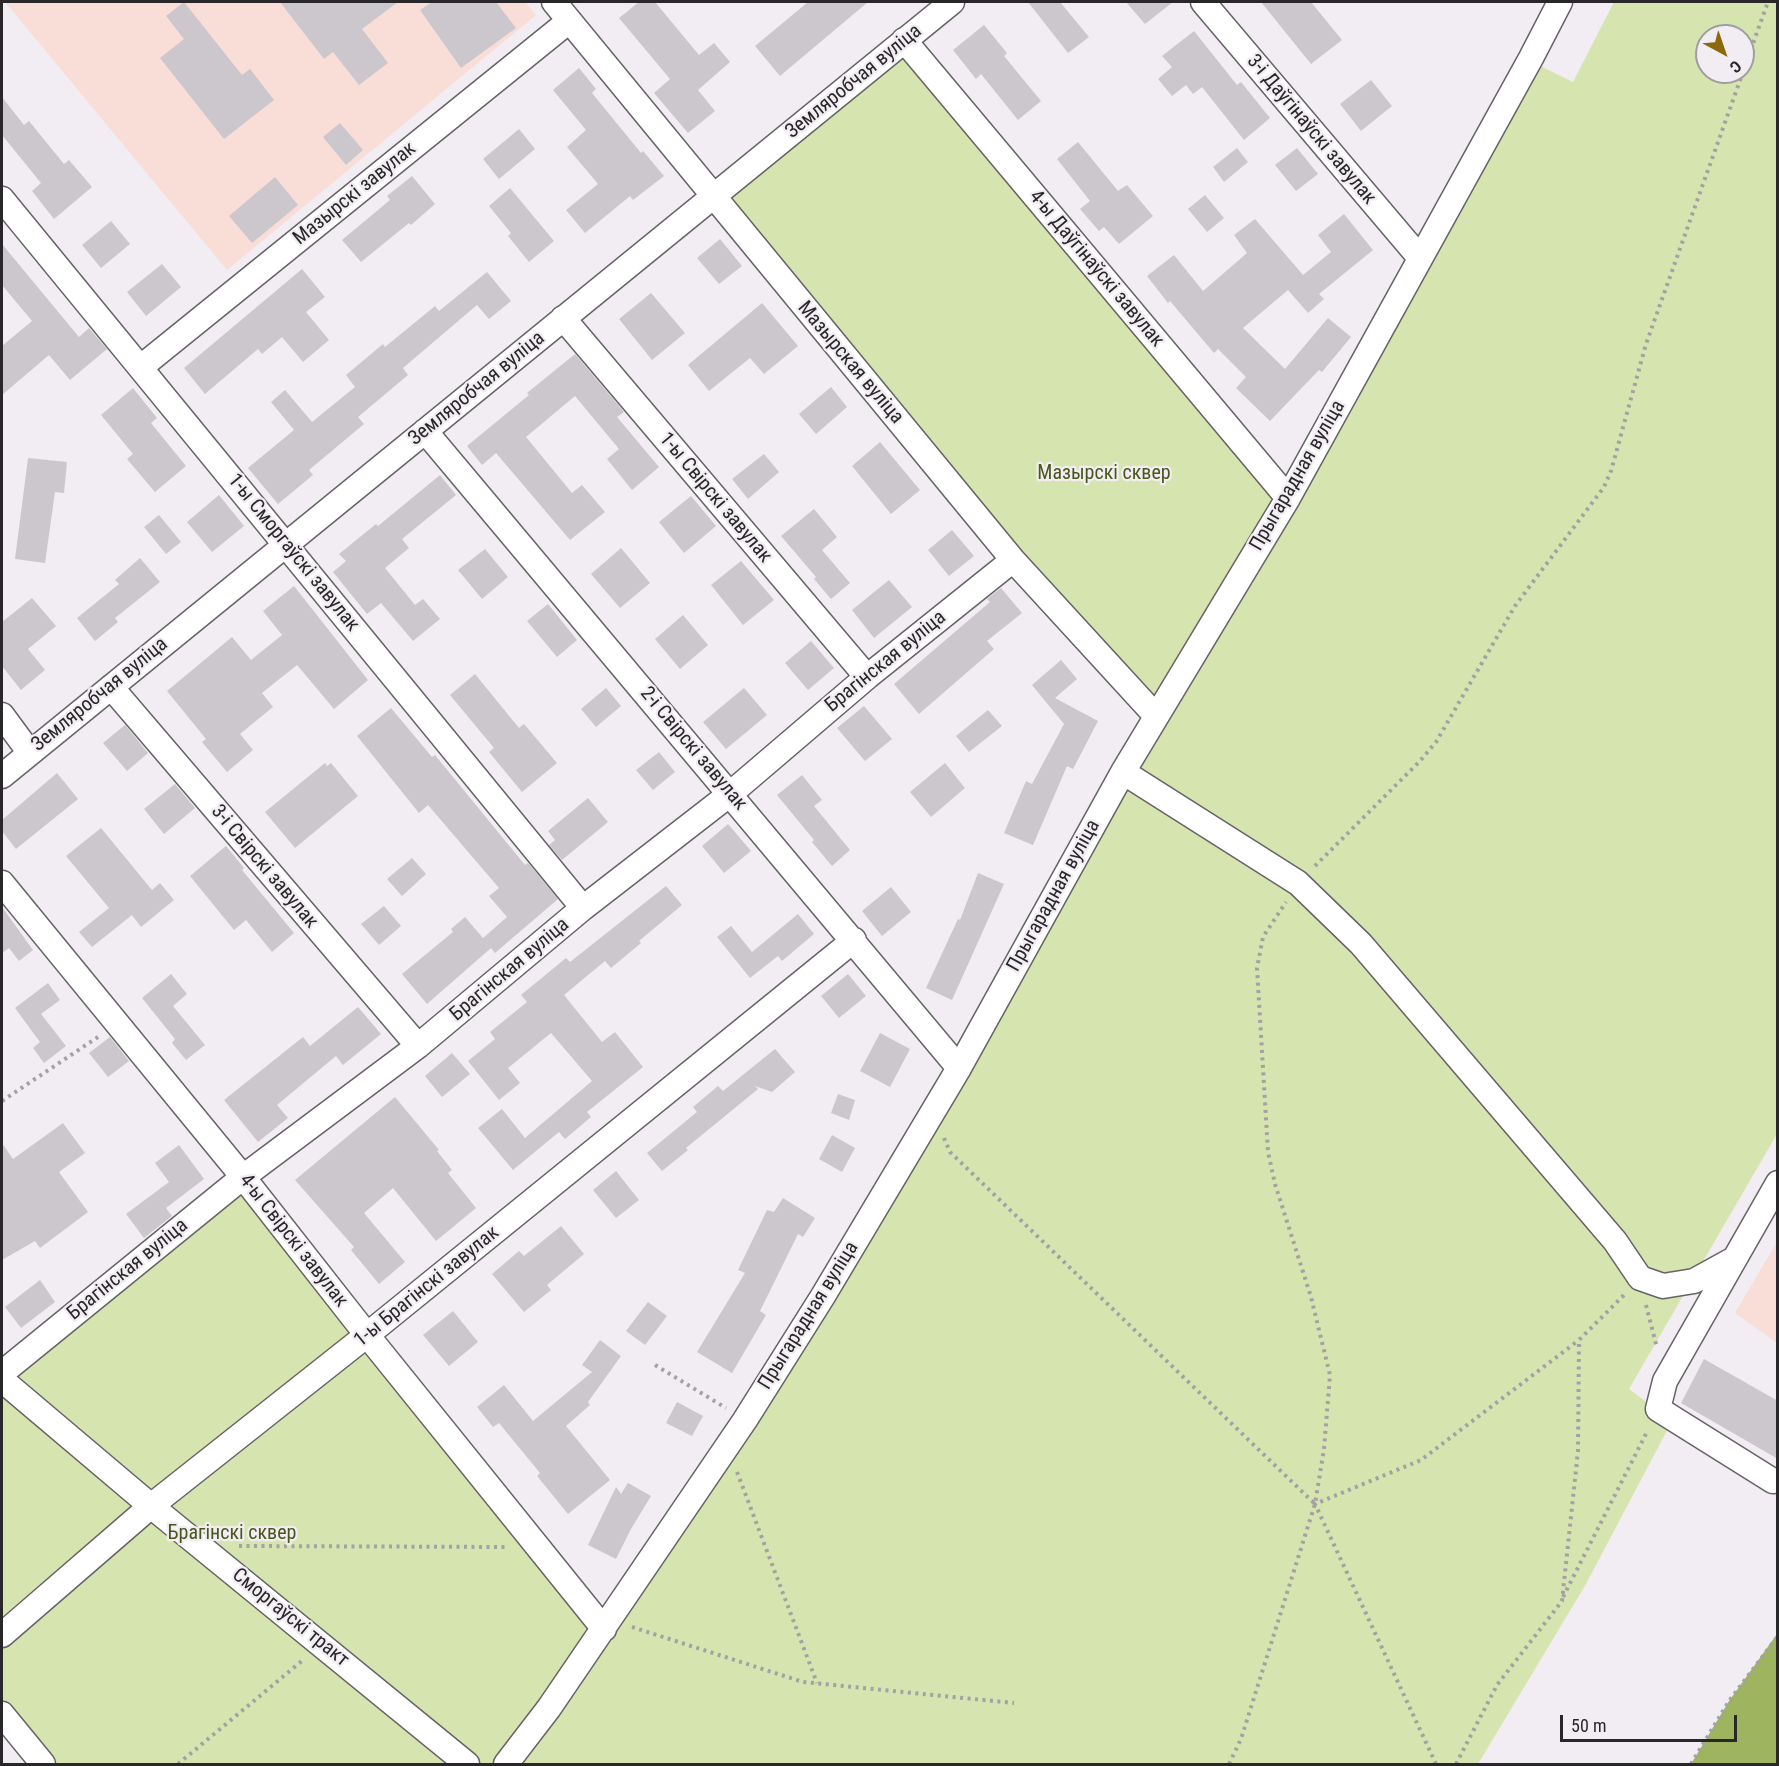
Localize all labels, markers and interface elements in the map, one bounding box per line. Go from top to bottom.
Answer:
street label: Земляробчая вуліца [781,20,927,144]
north arrow [1695,24,1755,84]
street label: 3-і Даўгінаўскі завулак [1241,50,1381,210]
text: С [1726,56,1745,77]
street label: Мазырскі завулак [289,137,421,251]
street label: 4-ы Даўгінаўскі завулак [1023,186,1169,352]
street label: Мазырская вуліца [792,297,908,429]
street label: Земляробчая вуліца [404,327,550,451]
street label: Прыгарадная вуліца [1245,396,1351,556]
street label: 1-ы Свірскі завулак [654,428,776,568]
park label: Мазырскі сквер [1037,462,1171,486]
street label: 1-ы Сморгаўскі завулак [222,469,364,637]
street label: Брагінская вуліца [821,606,951,718]
street label: Земляробчая вуліца [27,633,173,757]
street label: 2-і Свірскі завулак [634,682,752,816]
street label: 3-і Свірскі завулак [205,800,323,934]
street label: Прыгарадная вуліца [1002,816,1106,976]
street label: Брагінская вуліца [446,913,574,1027]
street label: 4-ы Свірскі завулак [233,1170,353,1312]
street label: Брагінская вуліца [63,1214,193,1326]
street label: 1-ы Брагінскі завулак [350,1221,504,1353]
street label: Прыгарадная вуліца [754,1238,864,1394]
park label: Брагінскі сквер [168,1522,296,1546]
street label: Сморгаўскі тракт [227,1564,353,1672]
scale bar [1563,1703,1740,1741]
text: 50 m [1571,1715,1606,1736]

